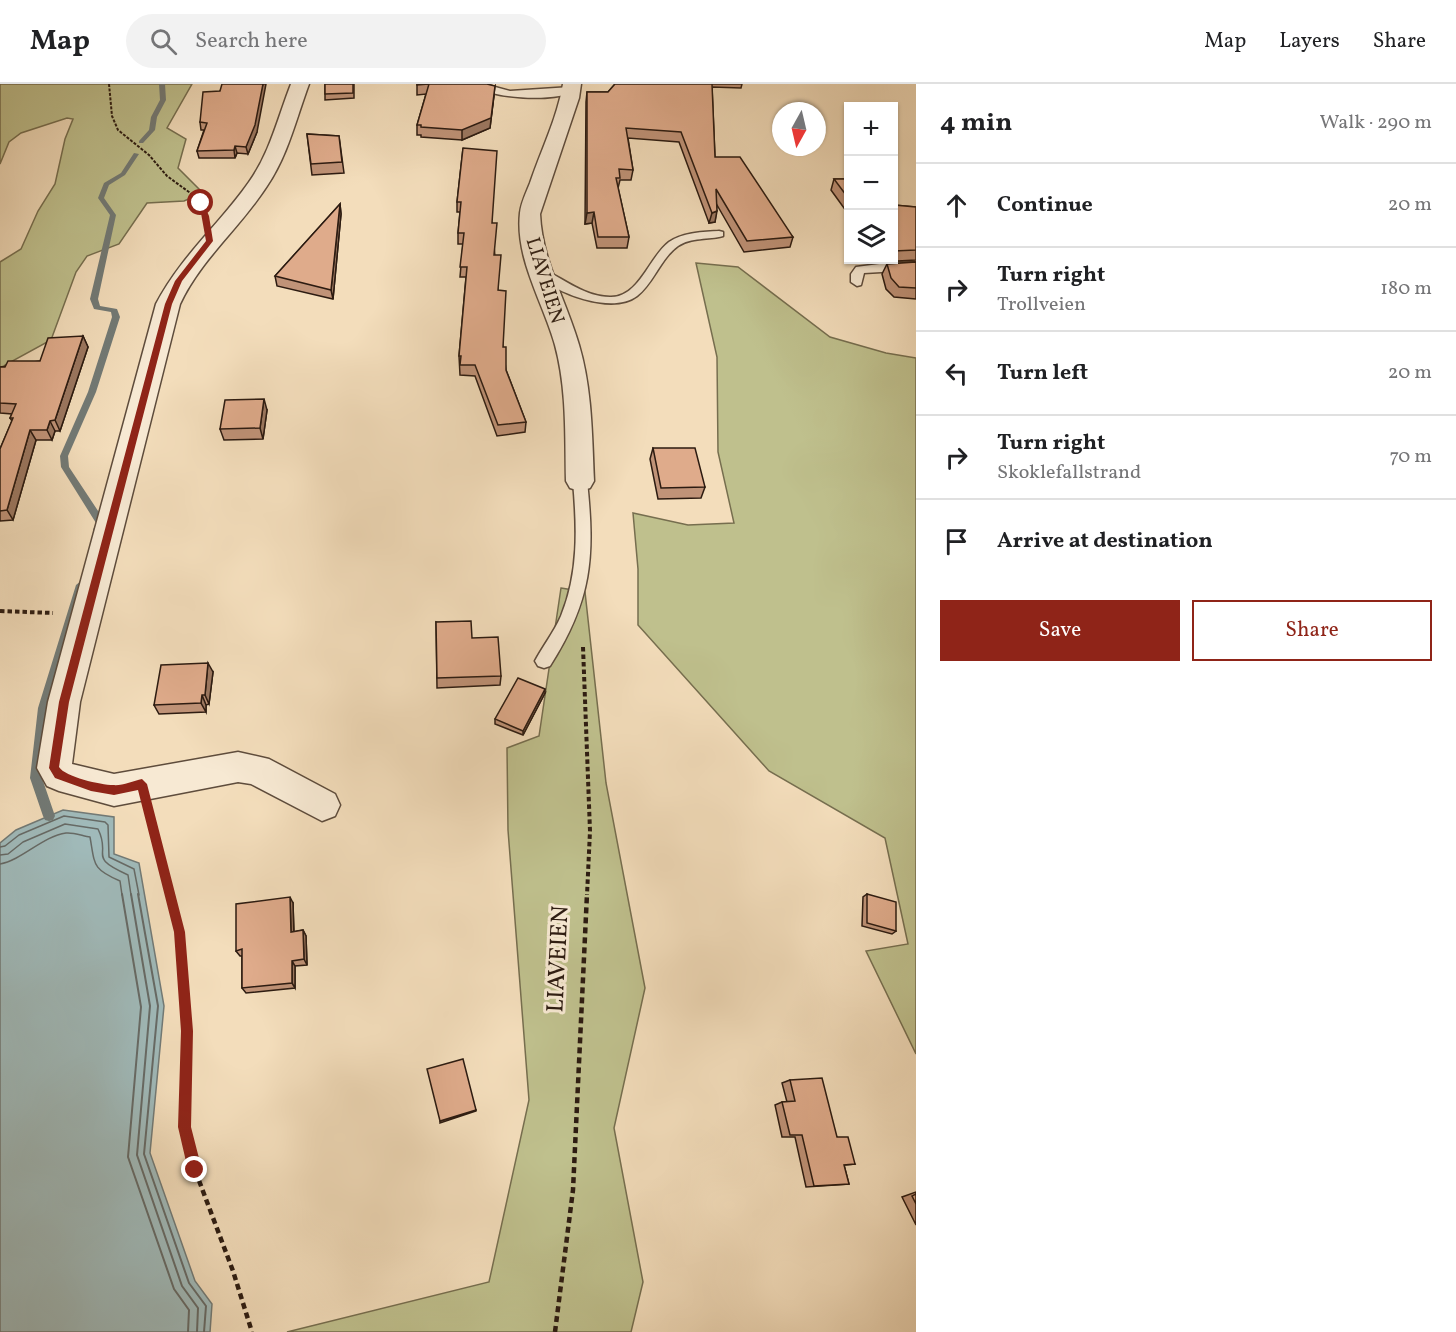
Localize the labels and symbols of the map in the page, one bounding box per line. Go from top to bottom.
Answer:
north arrow [772,102,826,156]
route start [187,189,213,215]
street label: LIAVEIEN [518,234,571,327]
street label: LIAVEIEN [539,905,579,1013]
route end [181,1156,207,1182]

